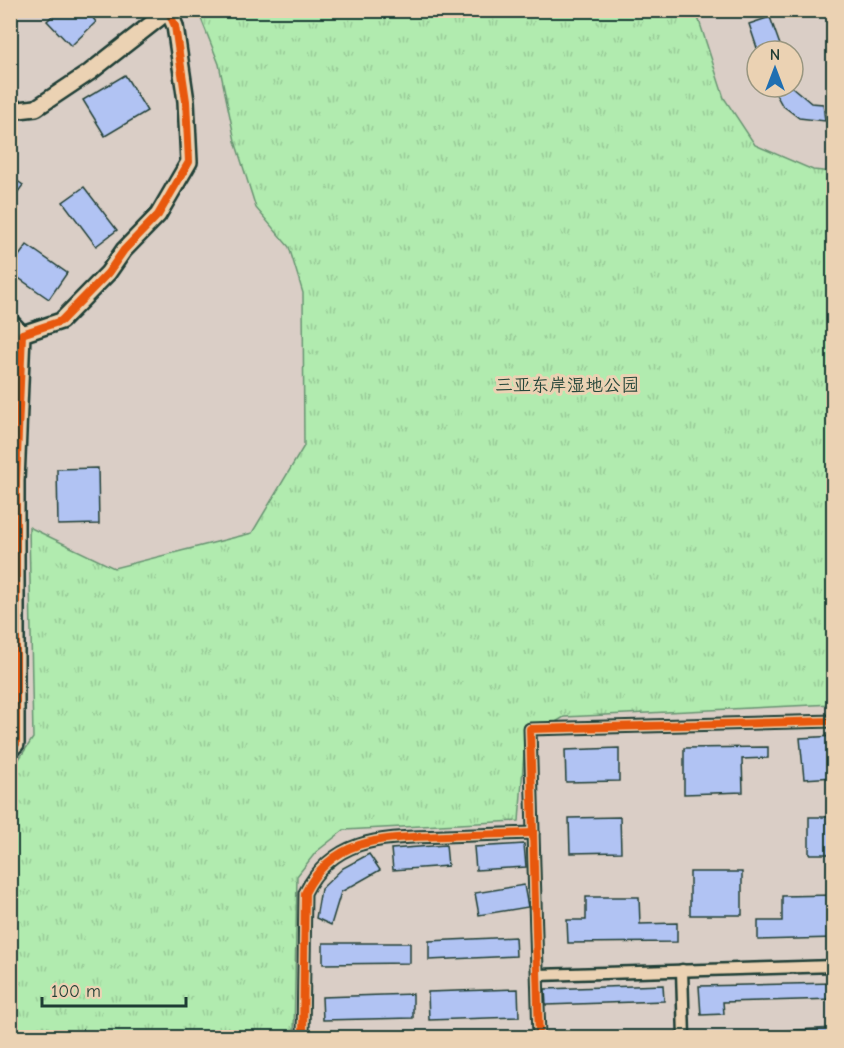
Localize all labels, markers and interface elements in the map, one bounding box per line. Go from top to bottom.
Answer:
north arrow [745,39,805,99]
text: N [770,46,780,64]
park label: 三亚东岸湿地公园 [495,375,639,396]
scale bar [42,970,186,1008]
text: 100 m [51,981,101,1002]

